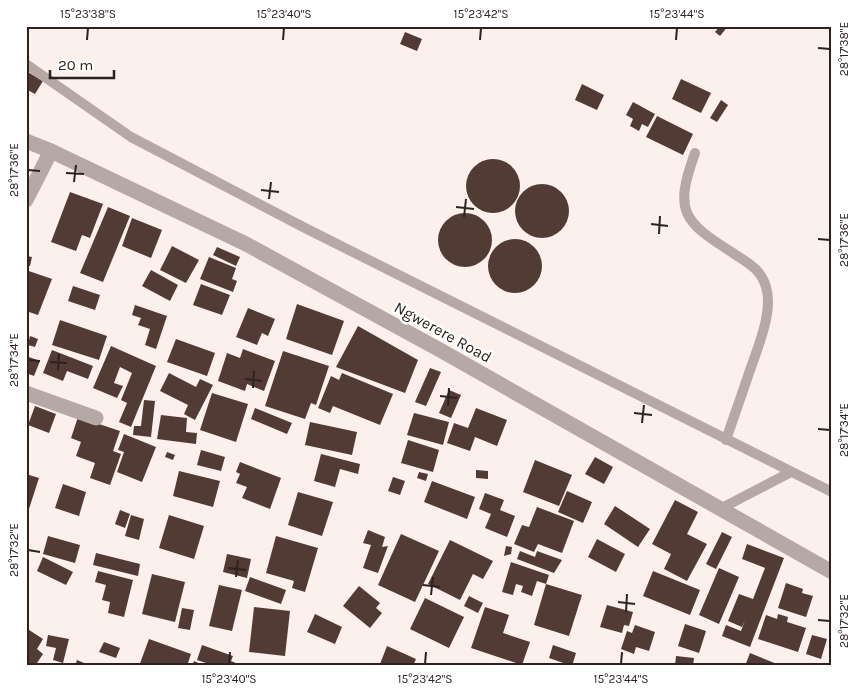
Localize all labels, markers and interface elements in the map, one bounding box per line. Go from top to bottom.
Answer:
text: 15°23'38"S [60,7,116,21]
text: 15°23'40"S [256,7,312,21]
text: 15°23'42"S [453,7,509,21]
text: 15°23'44"S [650,7,704,21]
text: 28°17'38"E [837,22,851,76]
scale bar [50,48,114,80]
text: 20 m [58,56,93,74]
text: 28°17'36"E [7,143,21,197]
text: 28°17'36"E [837,213,851,267]
street label: Ngwerere Road [391,297,495,367]
text: 28°17'34"E [7,333,21,387]
text: 28°17'34"E [837,403,851,457]
text: 28°17'32"E [7,523,21,577]
text: 28°17'32"E [837,594,851,648]
text: 15°23'40"S [201,672,257,686]
text: 15°23'42"S [397,672,453,686]
text: 15°23'44"S [594,672,648,686]

